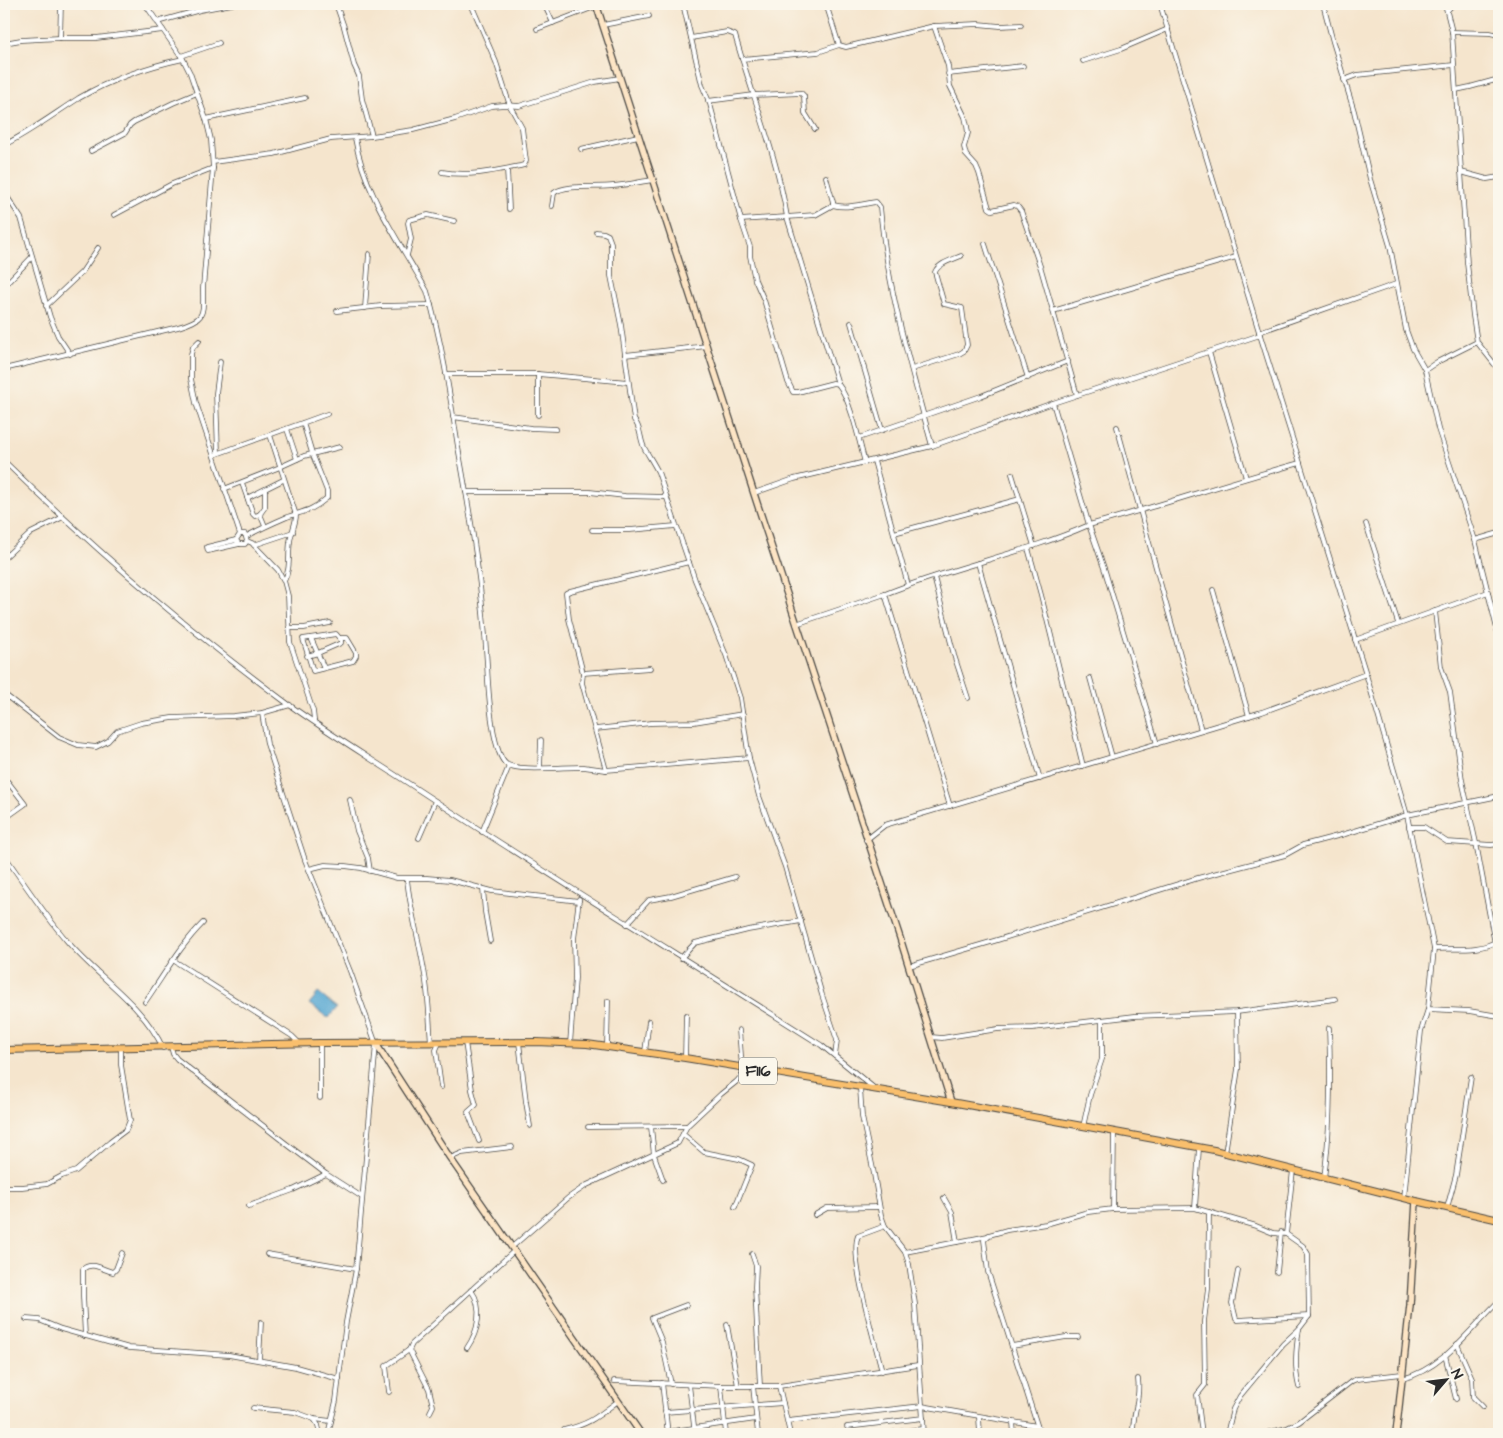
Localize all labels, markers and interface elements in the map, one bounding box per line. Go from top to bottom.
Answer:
road number: F116 [739,1058,777,1084]
north arrow [1420,1356,1470,1406]
text: N [1446,1366,1468,1383]

